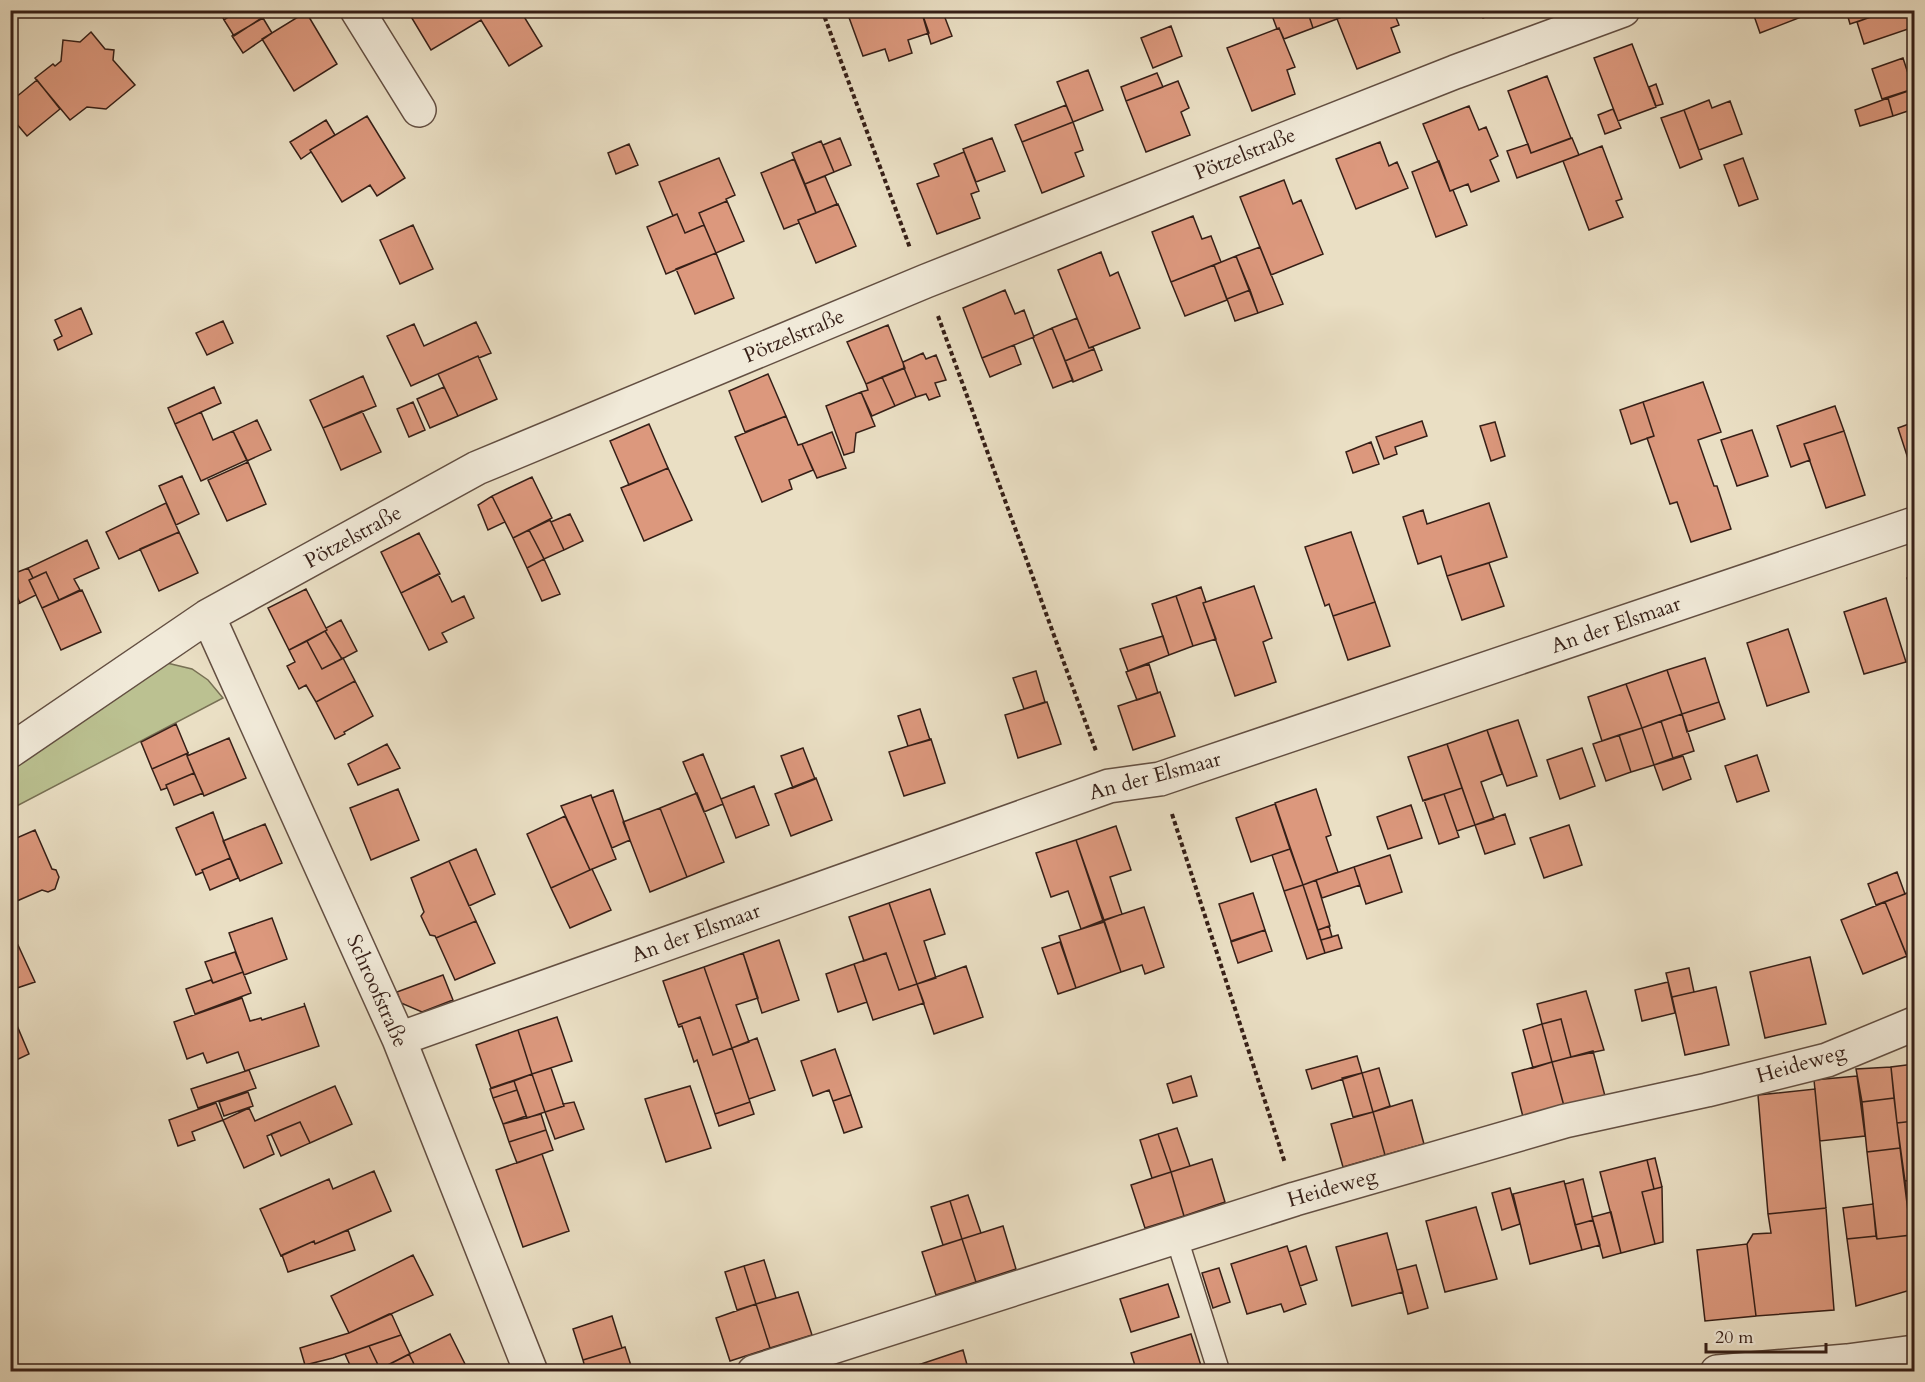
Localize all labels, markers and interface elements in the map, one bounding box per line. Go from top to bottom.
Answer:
street label: Pötzelstraße [1190,120,1300,188]
street label: Pötzelstraße [739,302,849,370]
street label: Pötzelstraße [299,498,407,576]
street label: An der Elsmaar [1547,589,1685,661]
street label: An der Elsmaar [1086,744,1224,808]
street label: An der Elsmaar [627,896,765,970]
street label: Schroofstraße [339,930,415,1052]
street label: Heideweg [1753,1037,1849,1091]
street label: Heideweg [1284,1161,1380,1215]
scale bar [1706,1316,1826,1354]
text: 20 m [1715,1325,1754,1350]

